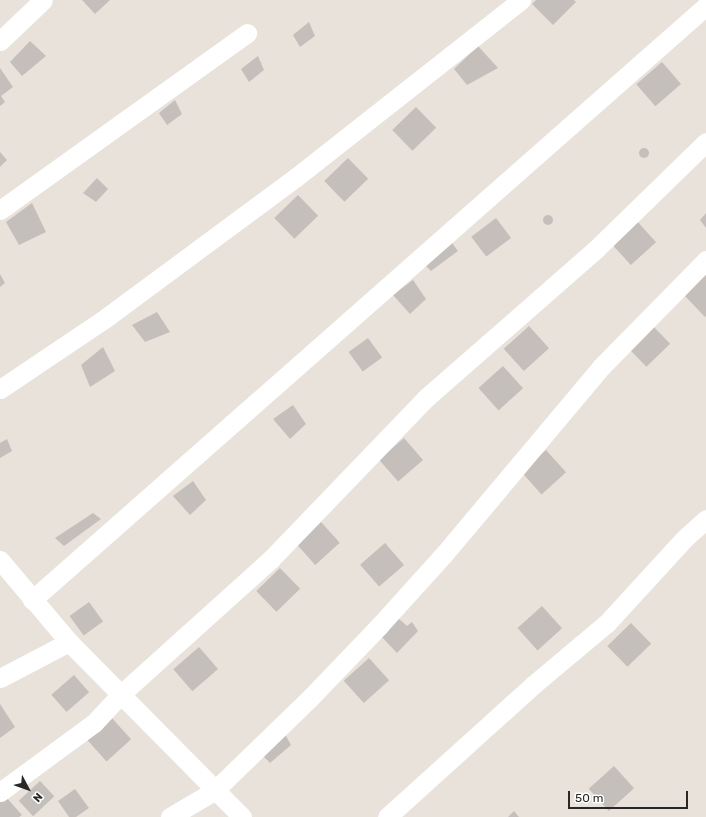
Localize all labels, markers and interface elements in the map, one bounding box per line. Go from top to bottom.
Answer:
north arrow [8,769,48,809]
scale bar [570,783,690,809]
text: N [30,790,45,804]
text: 50 m [575,791,603,805]

